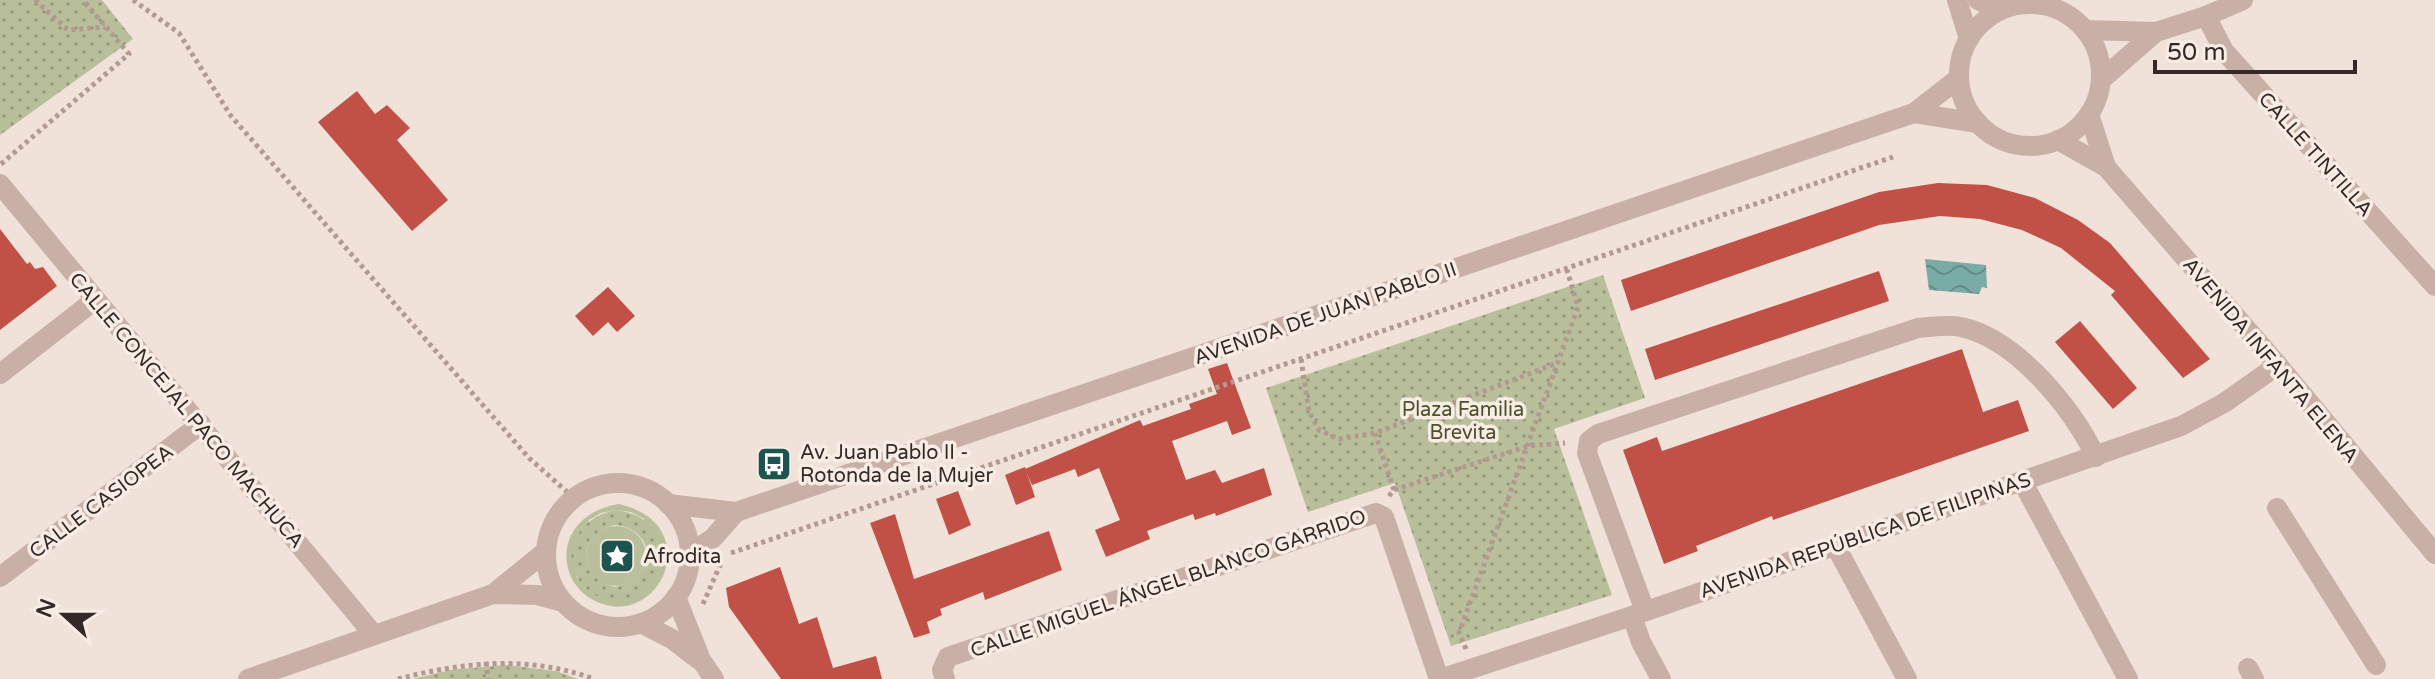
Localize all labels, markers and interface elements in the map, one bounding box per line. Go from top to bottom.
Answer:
scale bar [2155,24,2355,74]
text: 50 m [2167,38,2225,67]
street label: CALLE TINTILLA [2253,87,2377,222]
street label: AVENIDA INFANTA ELENA [2177,253,2363,468]
street label: AVENIDA DE JUAN PABLO II [1191,258,1460,370]
street label: CALLE CONCEJAL PACO MACHUCA [64,268,309,553]
park label: Plaza Familia Brevita [1402,398,1524,445]
street label: CALLE CASIOPEA [25,440,178,564]
place label: Av. Juan Pablo II - Rotonda de la Mujer [800,441,993,488]
bus stop icon: Av. Juan Pablo II - Rotonda de la Mujer [755,445,793,483]
street label: AVENIDA REPÚBLICA DE FILIPINAS [1696,467,2034,604]
street label: CALLE MIGUEL ÁNGEL BLANCO GARRIDO [967,504,1369,663]
place icon: Afrodita [598,537,636,575]
place label: Afrodita [643,545,721,569]
north arrow [24,575,104,655]
text: N [31,595,62,621]

